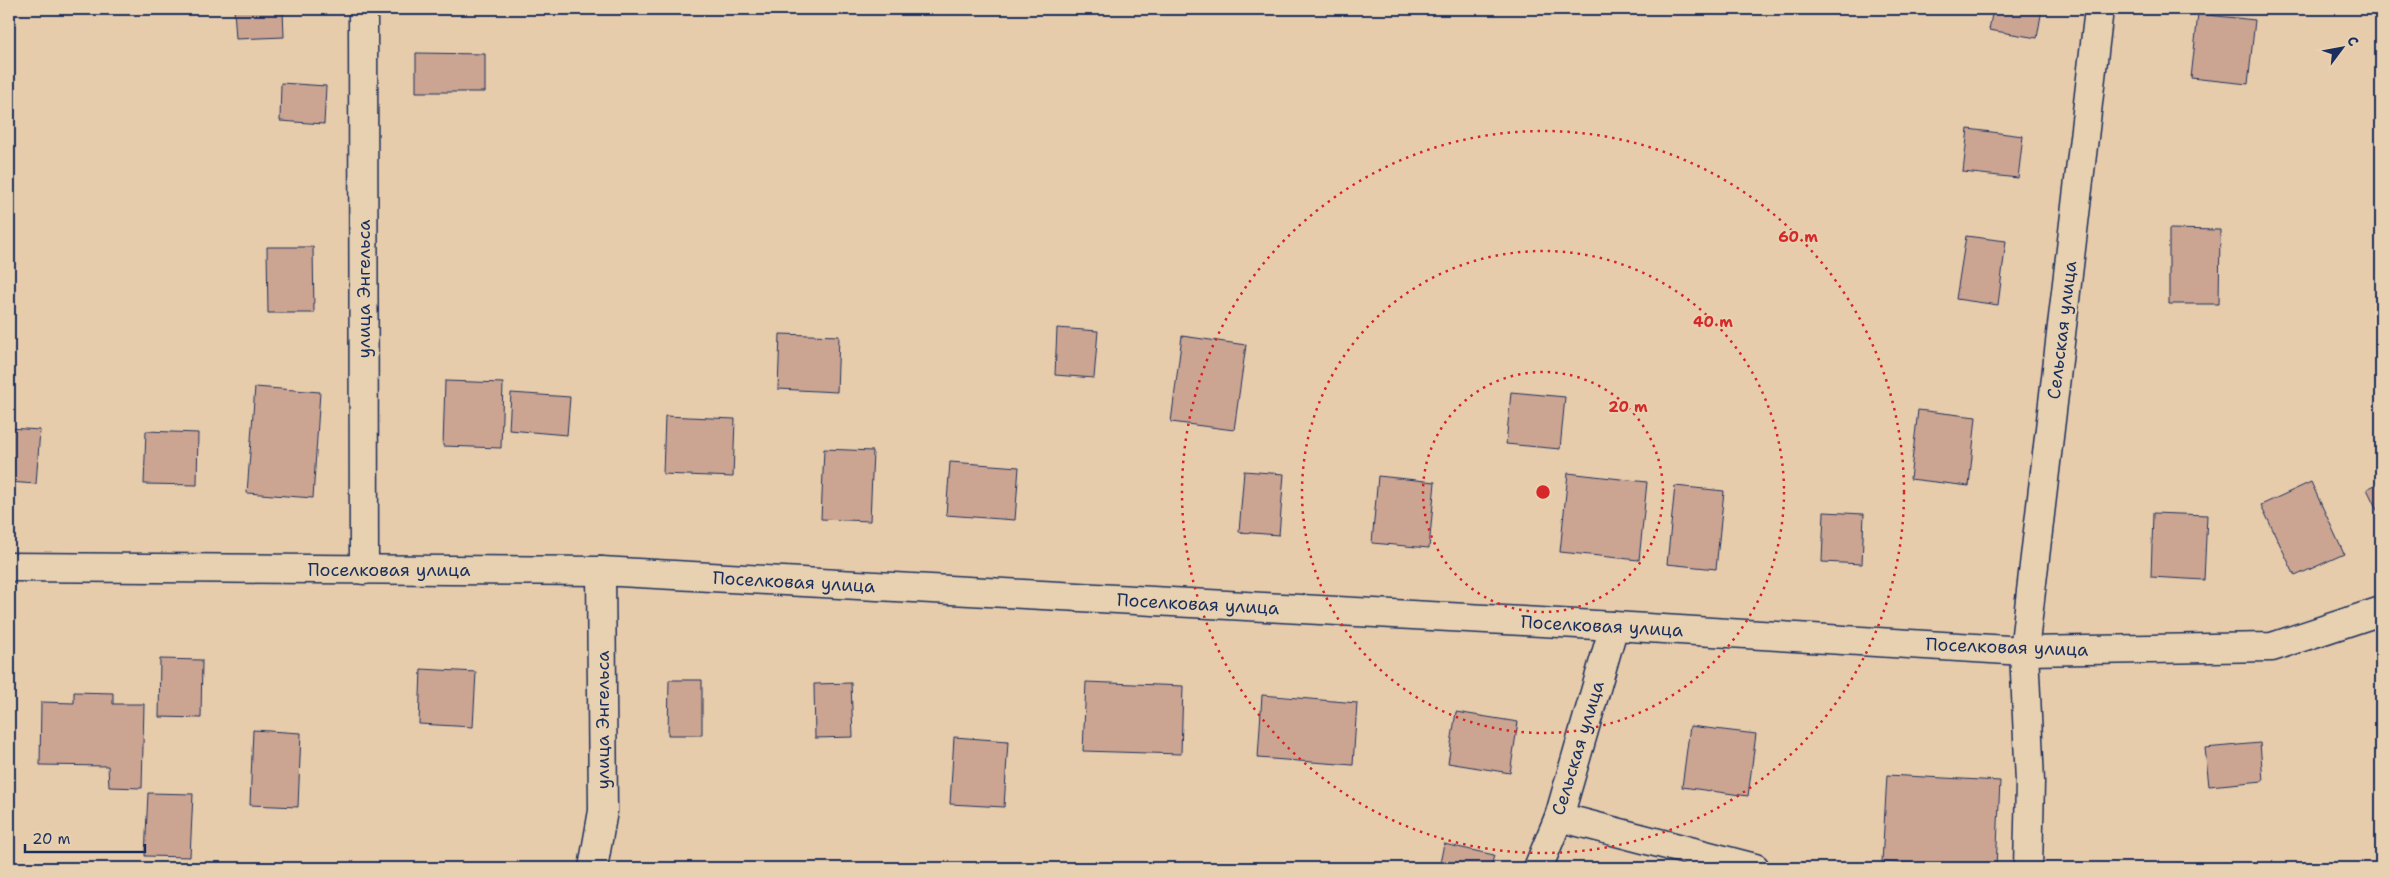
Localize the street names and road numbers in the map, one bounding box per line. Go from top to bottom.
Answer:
street label: улица Энгельса [352,220,376,358]
street label: Сельская улица [2042,259,2082,401]
street label: Поселковая улица [308,558,470,582]
street label: Поселковая улица [712,566,876,598]
street label: Поселковая улица [1116,588,1280,620]
street label: Поселковая улица [1520,610,1684,642]
street label: Поселковая улица [1925,632,2089,662]
street label: улица Энгельса [591,651,615,789]
street label: Сельская улица [1546,678,1610,818]

